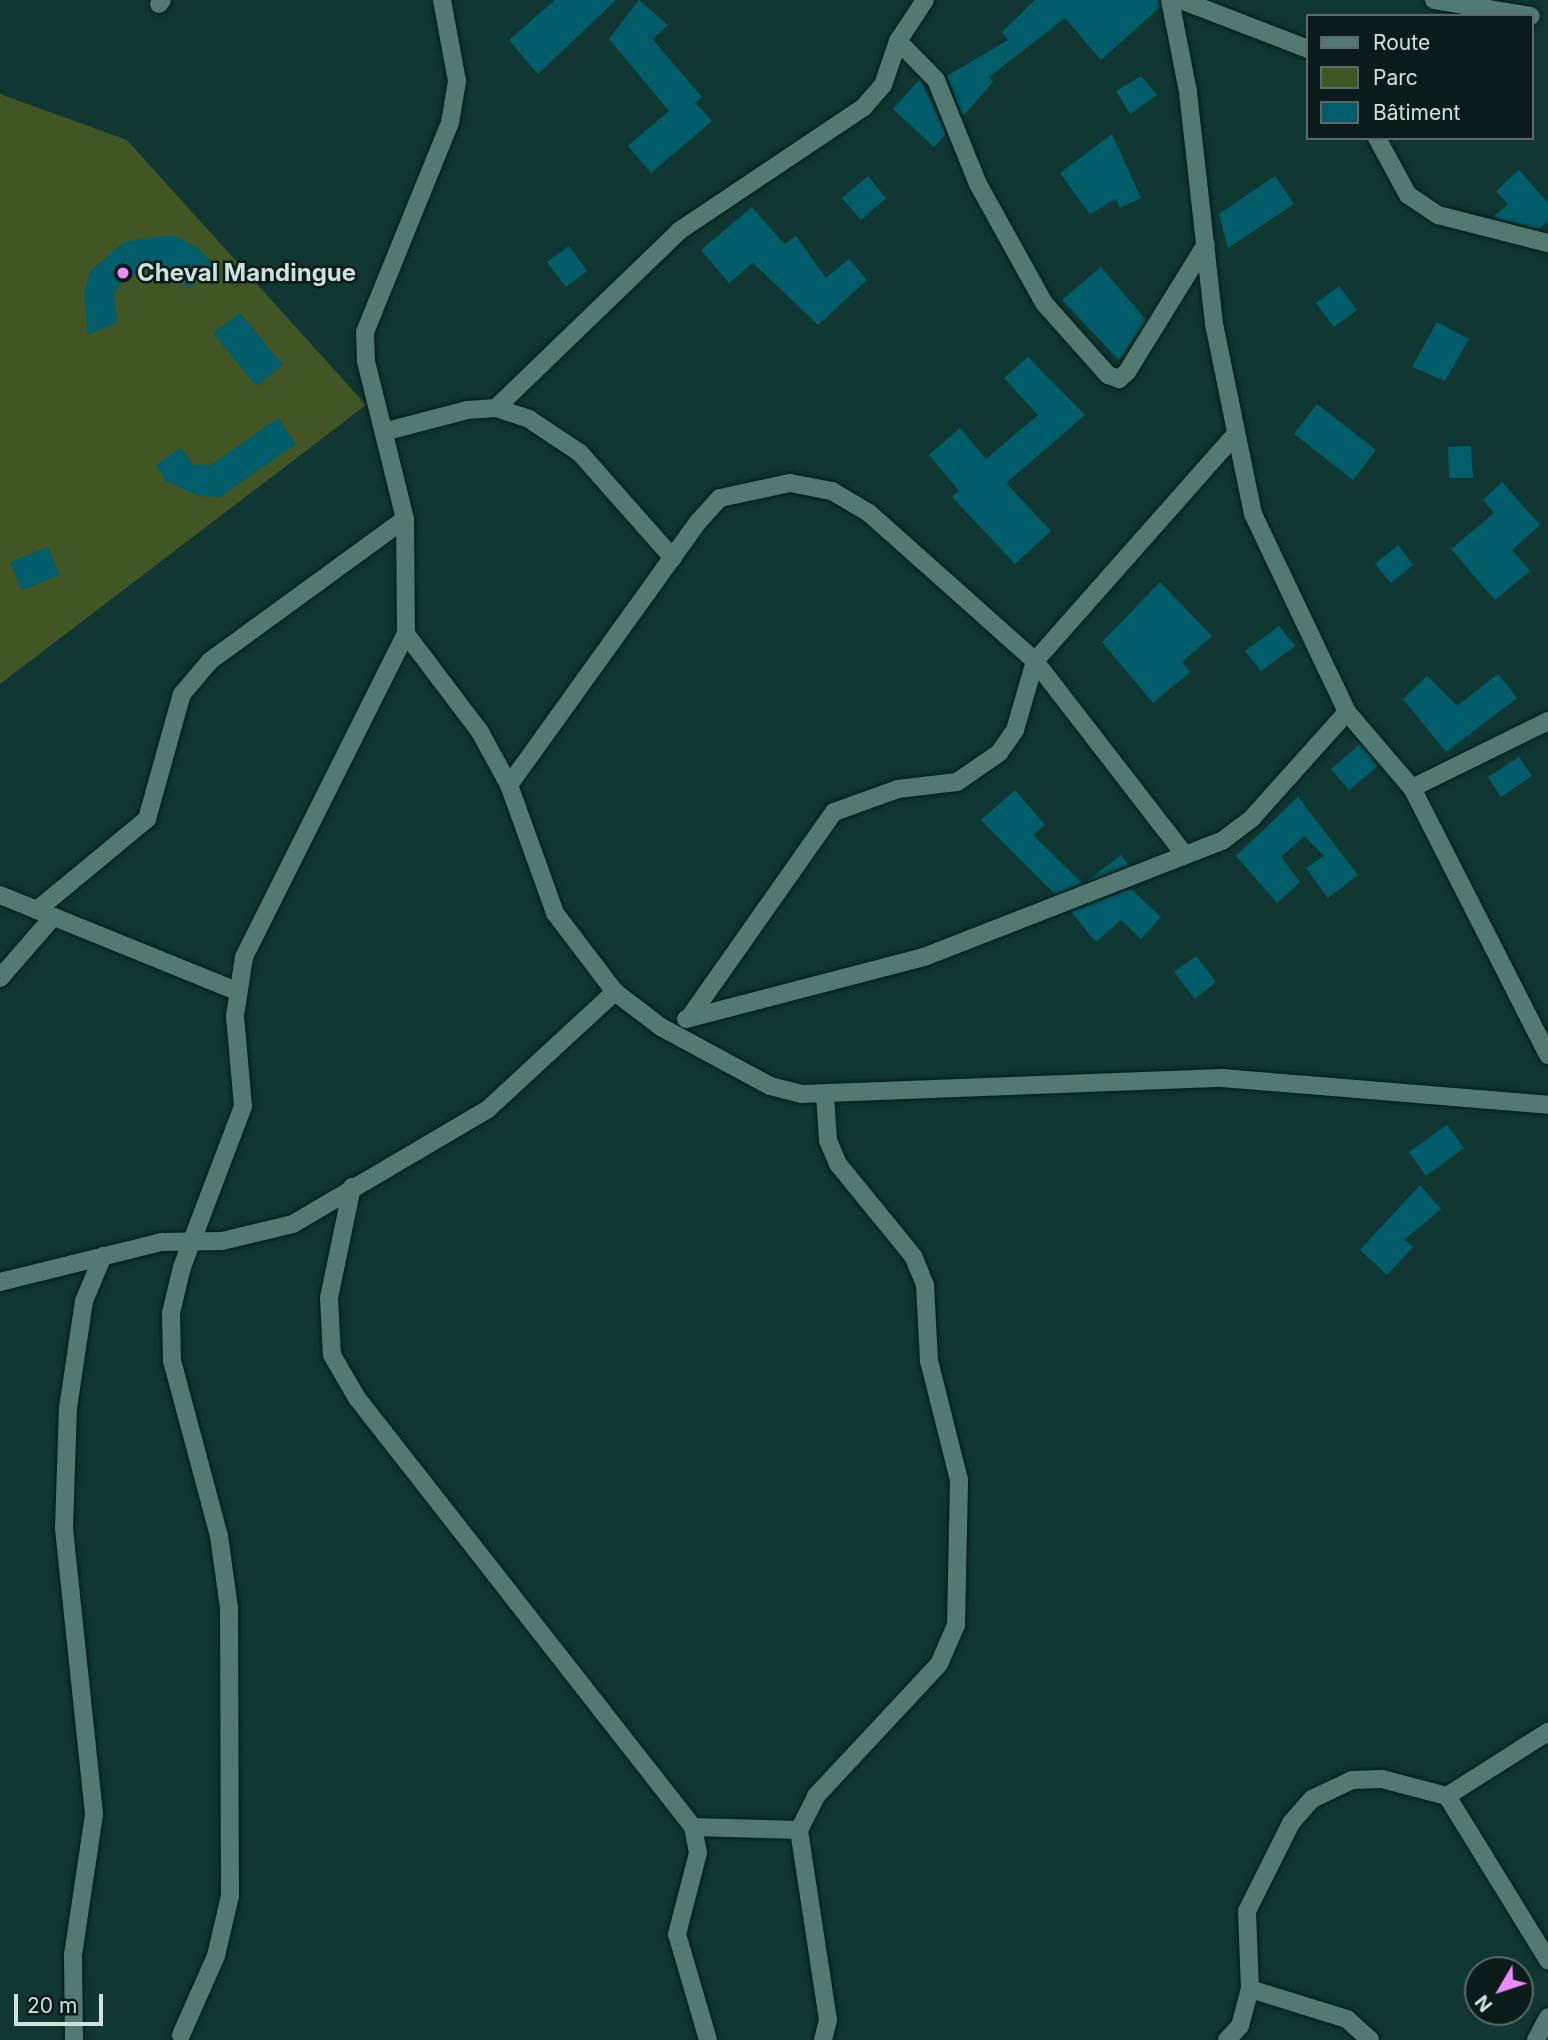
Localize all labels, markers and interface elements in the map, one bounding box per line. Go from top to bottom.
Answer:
legend [1306,14,1534,140]
text: Route [1373,30,1430,55]
text: Parc [1373,65,1418,90]
text: Bâtiment [1373,100,1460,125]
place label: Cheval Mandingue [137,259,356,287]
marker: Cheval Mandingue [115,265,131,281]
north arrow [1464,1956,1534,2026]
scale bar [18,1980,107,2024]
text: N [1470,1990,1497,2016]
text: 20 m [27,1993,77,2018]

